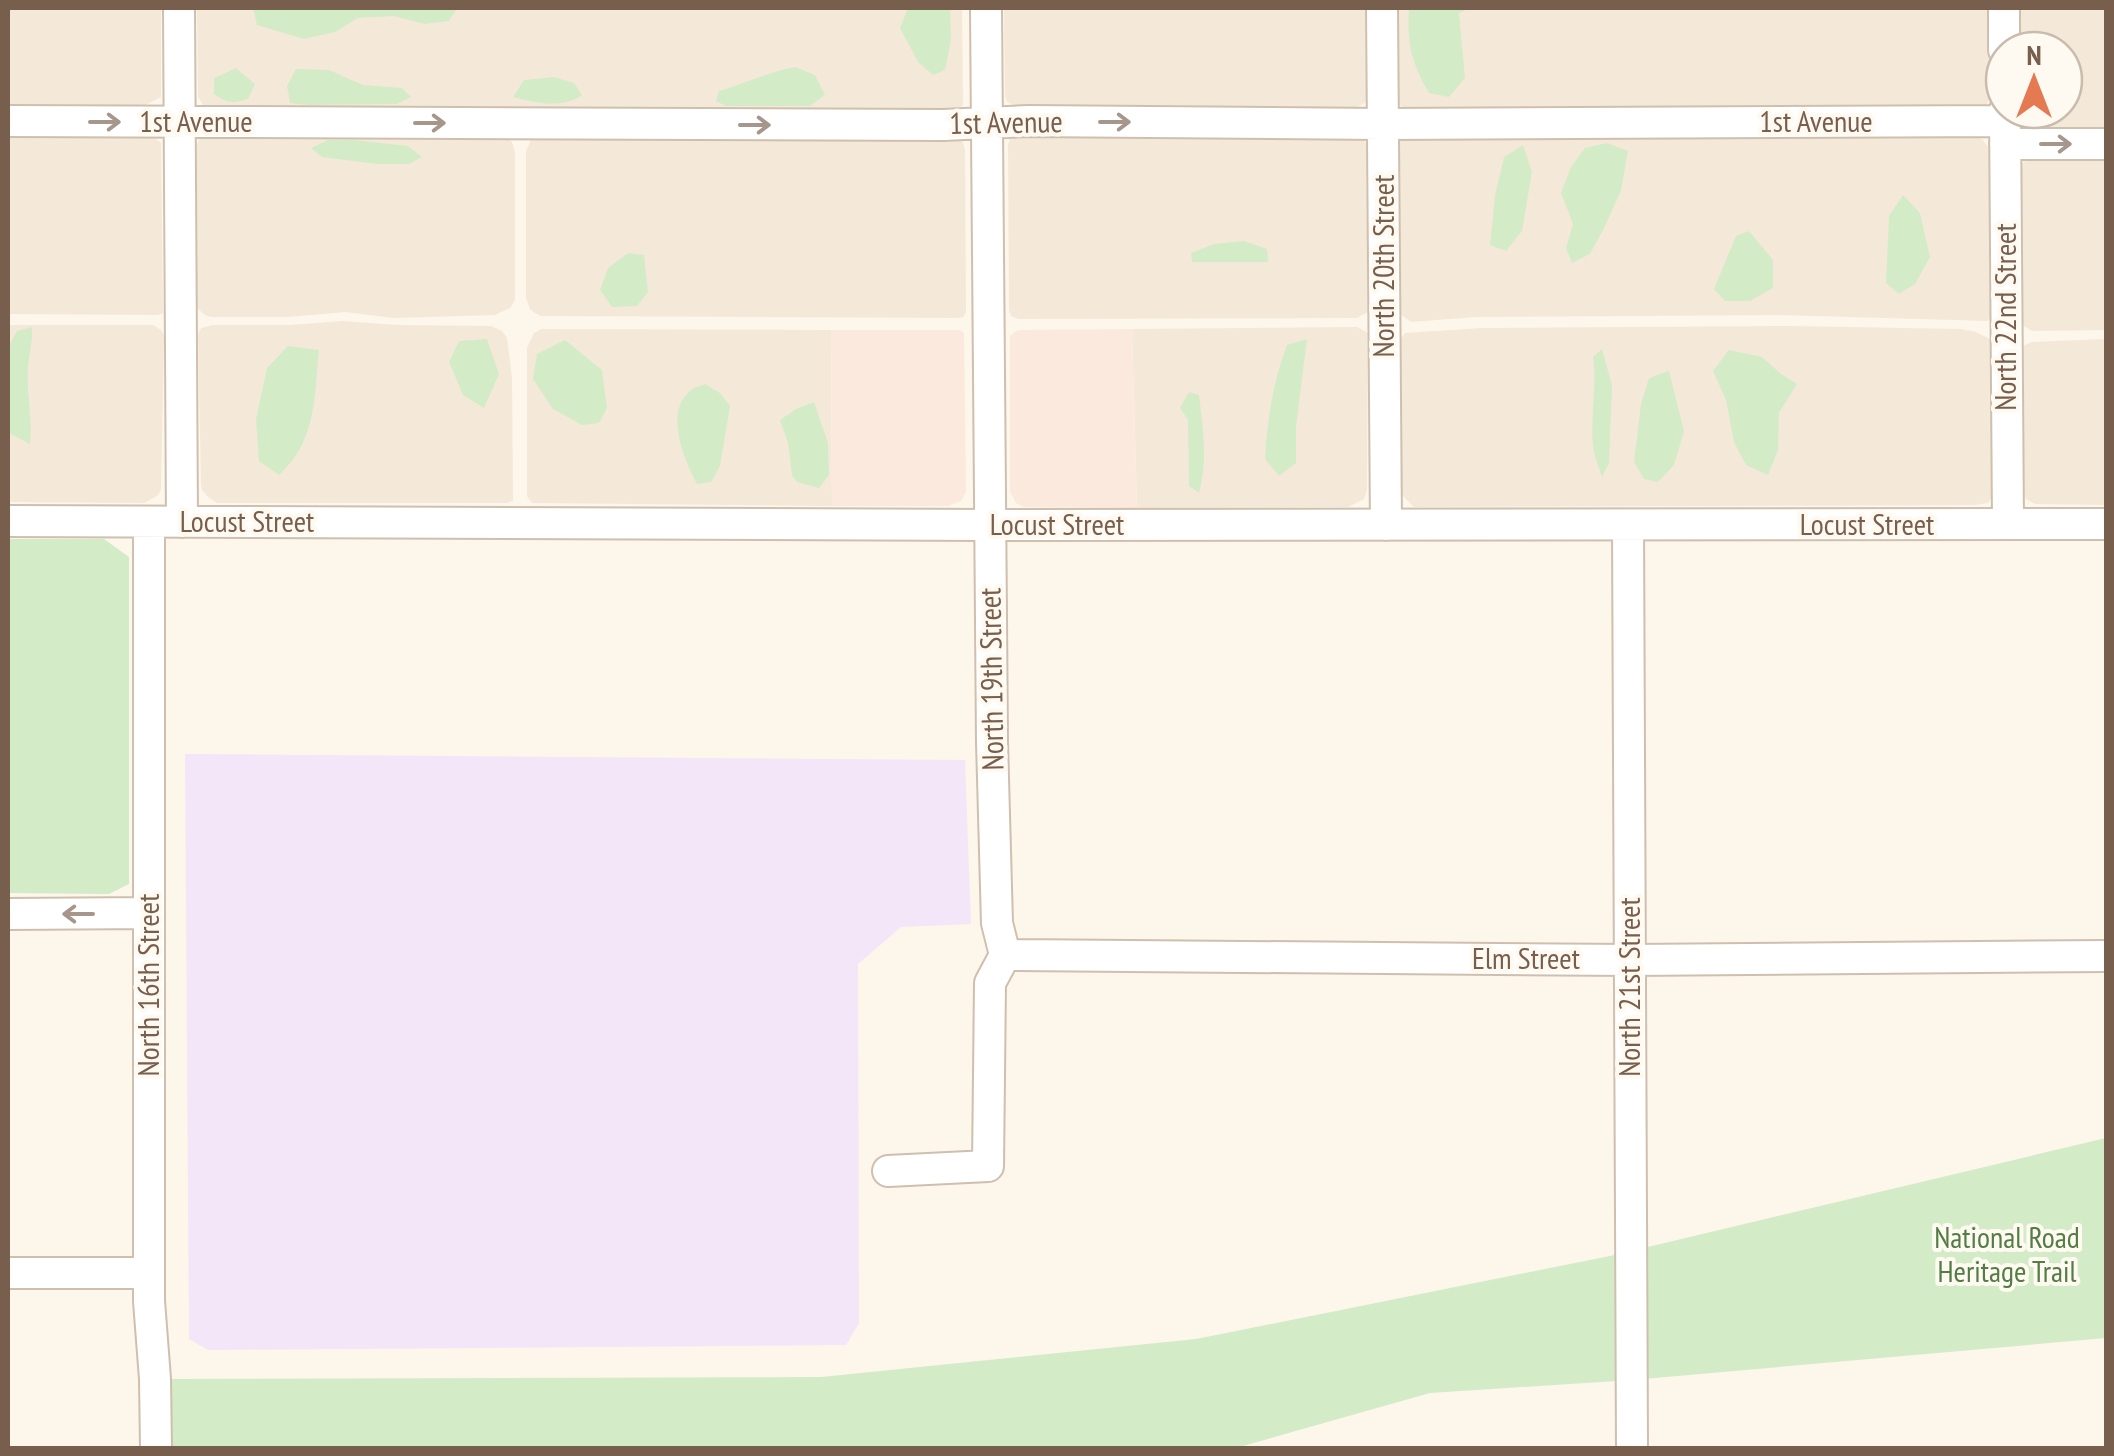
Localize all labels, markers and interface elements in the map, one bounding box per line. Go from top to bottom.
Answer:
north arrow [1984,30,2084,130]
text: N [2026,36,2042,73]
street label: 1st Avenue [139,101,253,140]
street label: 1st Avenue [949,101,1063,142]
street label: 1st Avenue [1759,101,1873,140]
one-way arrow [88,112,120,132]
one-way arrow [1098,112,1130,132]
one-way arrow [412,114,445,132]
one-way arrow [738,116,770,134]
one-way arrow [2038,134,2071,154]
street label: North 20th Street [1363,174,1402,357]
street label: North 22nd Street [1985,223,2024,411]
street label: Locust Street [180,501,315,540]
street label: Locust Street [990,504,1125,543]
street label: Locust Street [1800,504,1935,543]
street label: North 19th Street [969,587,1012,771]
street label: North 16th Street [128,893,167,1076]
street label: North 21st Street [1609,896,1648,1077]
one-way arrow [63,904,96,924]
street label: Elm Street [1472,938,1581,977]
park label: National Road Heritage Trail [1934,1217,2080,1290]

